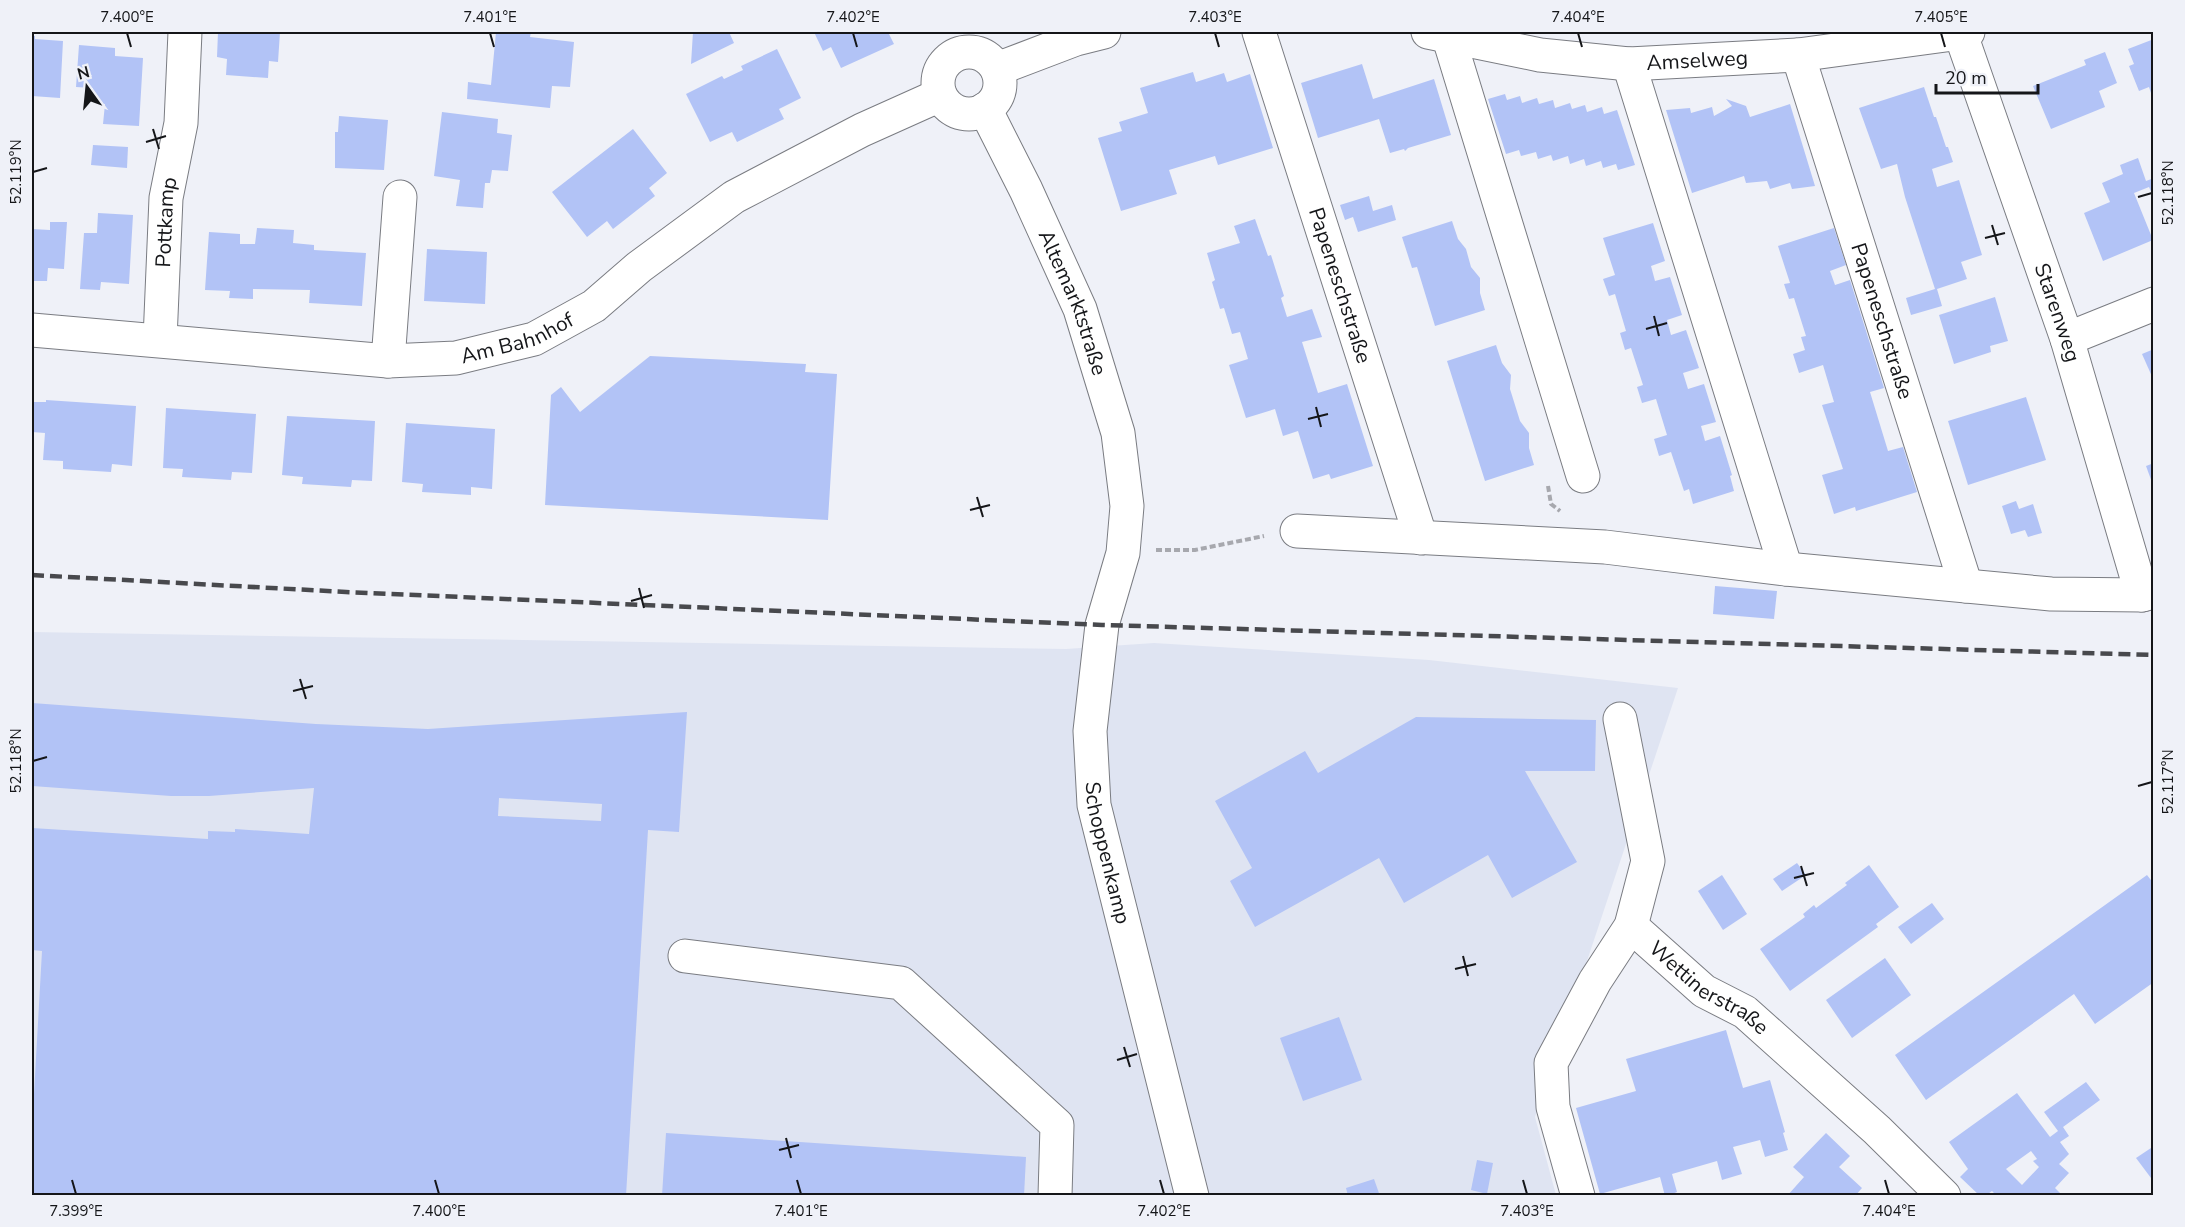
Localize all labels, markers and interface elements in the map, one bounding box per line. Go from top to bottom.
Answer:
text: 7.400°E [100,7,154,27]
text: 7.401°E [463,7,517,27]
text: 7.402°E [826,7,880,27]
text: 7.403°E [1188,7,1242,27]
text: 7.404°E [1551,7,1605,27]
text: 7.405°E [1914,7,1968,27]
street label: Amselweg [1646,44,1749,77]
north arrow [57,57,117,117]
scale bar [1936,57,2038,95]
text: N [75,61,92,86]
text: 20 m [1945,66,1987,90]
text: 52.119°N [6,139,26,205]
text: 52.118°N [2158,160,2178,226]
street label: Pottkamp [149,174,184,268]
street label: Papeneschstraße [1302,204,1378,367]
street label: Altemarktstraße [1032,225,1113,379]
street label: Papeneschstraße [1844,239,1920,403]
street label: Starenweg [2028,259,2087,365]
street label: Am Bahnhof [458,305,580,370]
text: 52.118°N [6,728,26,794]
text: 52.117°N [2158,749,2178,815]
street label: Schoppenkamp [1079,781,1137,927]
street label: Wettinerstraße [1643,935,1775,1041]
text: 7.399°E [49,1201,103,1221]
text: 7.400°E [412,1201,466,1221]
text: 7.401°E [774,1201,828,1221]
text: 7.402°E [1137,1201,1191,1221]
text: 7.403°E [1500,1201,1554,1221]
text: 7.404°E [1862,1201,1916,1221]

